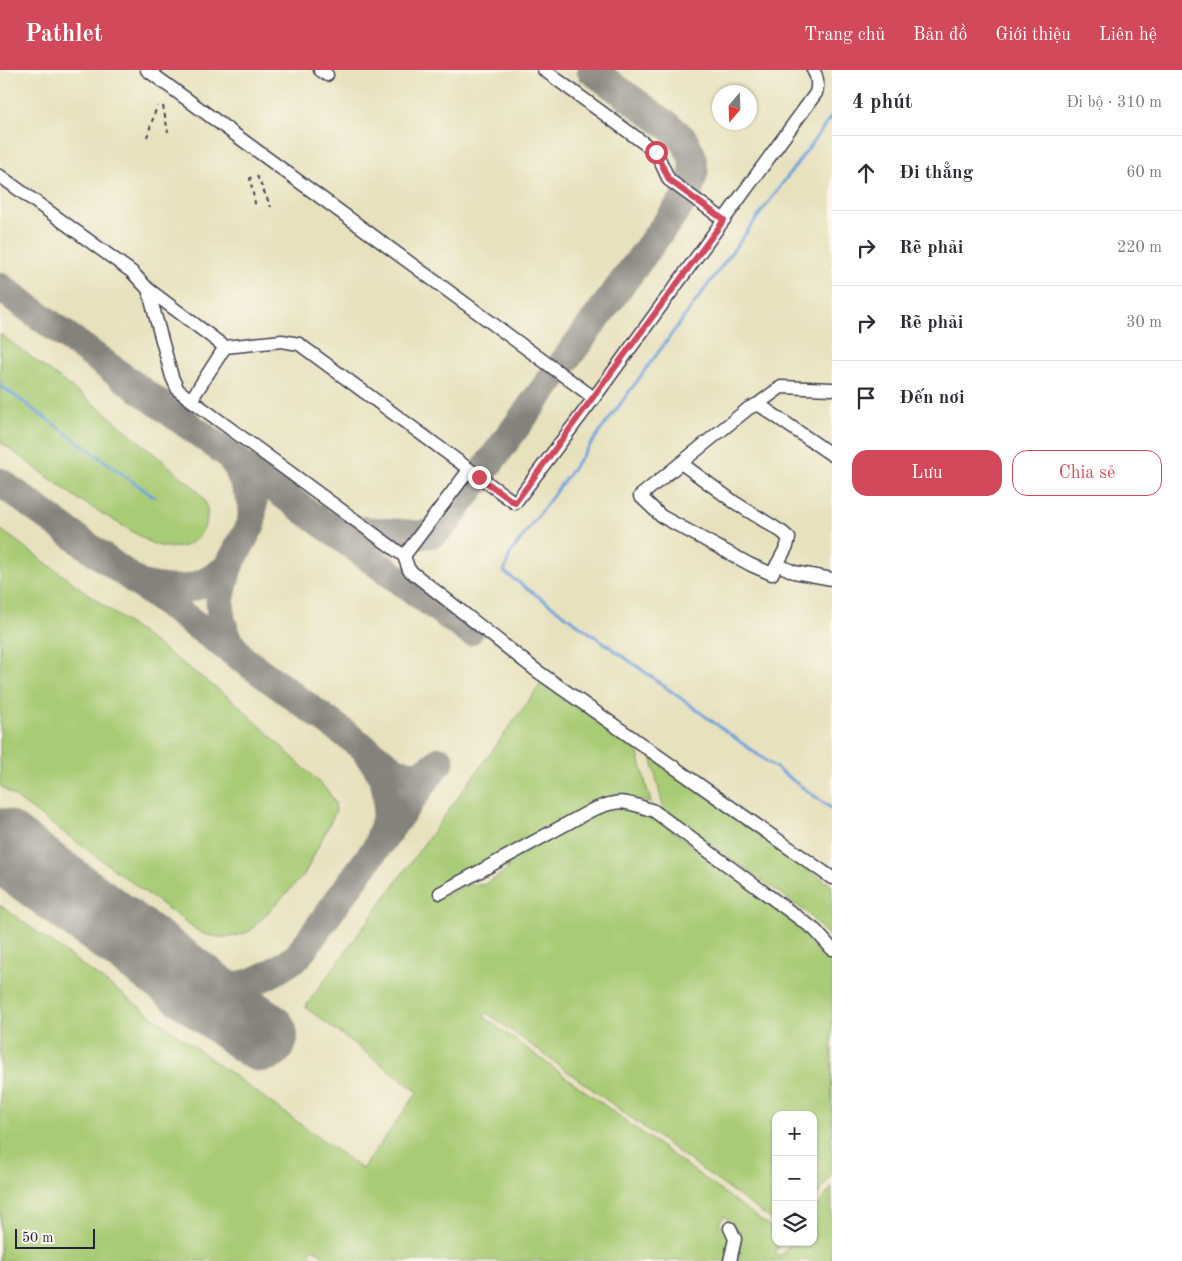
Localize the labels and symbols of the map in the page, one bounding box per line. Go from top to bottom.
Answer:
north arrow [712,85,757,130]
route start [645,141,668,164]
route end [468,466,491,489]
scale bar [15,1226,95,1249]

